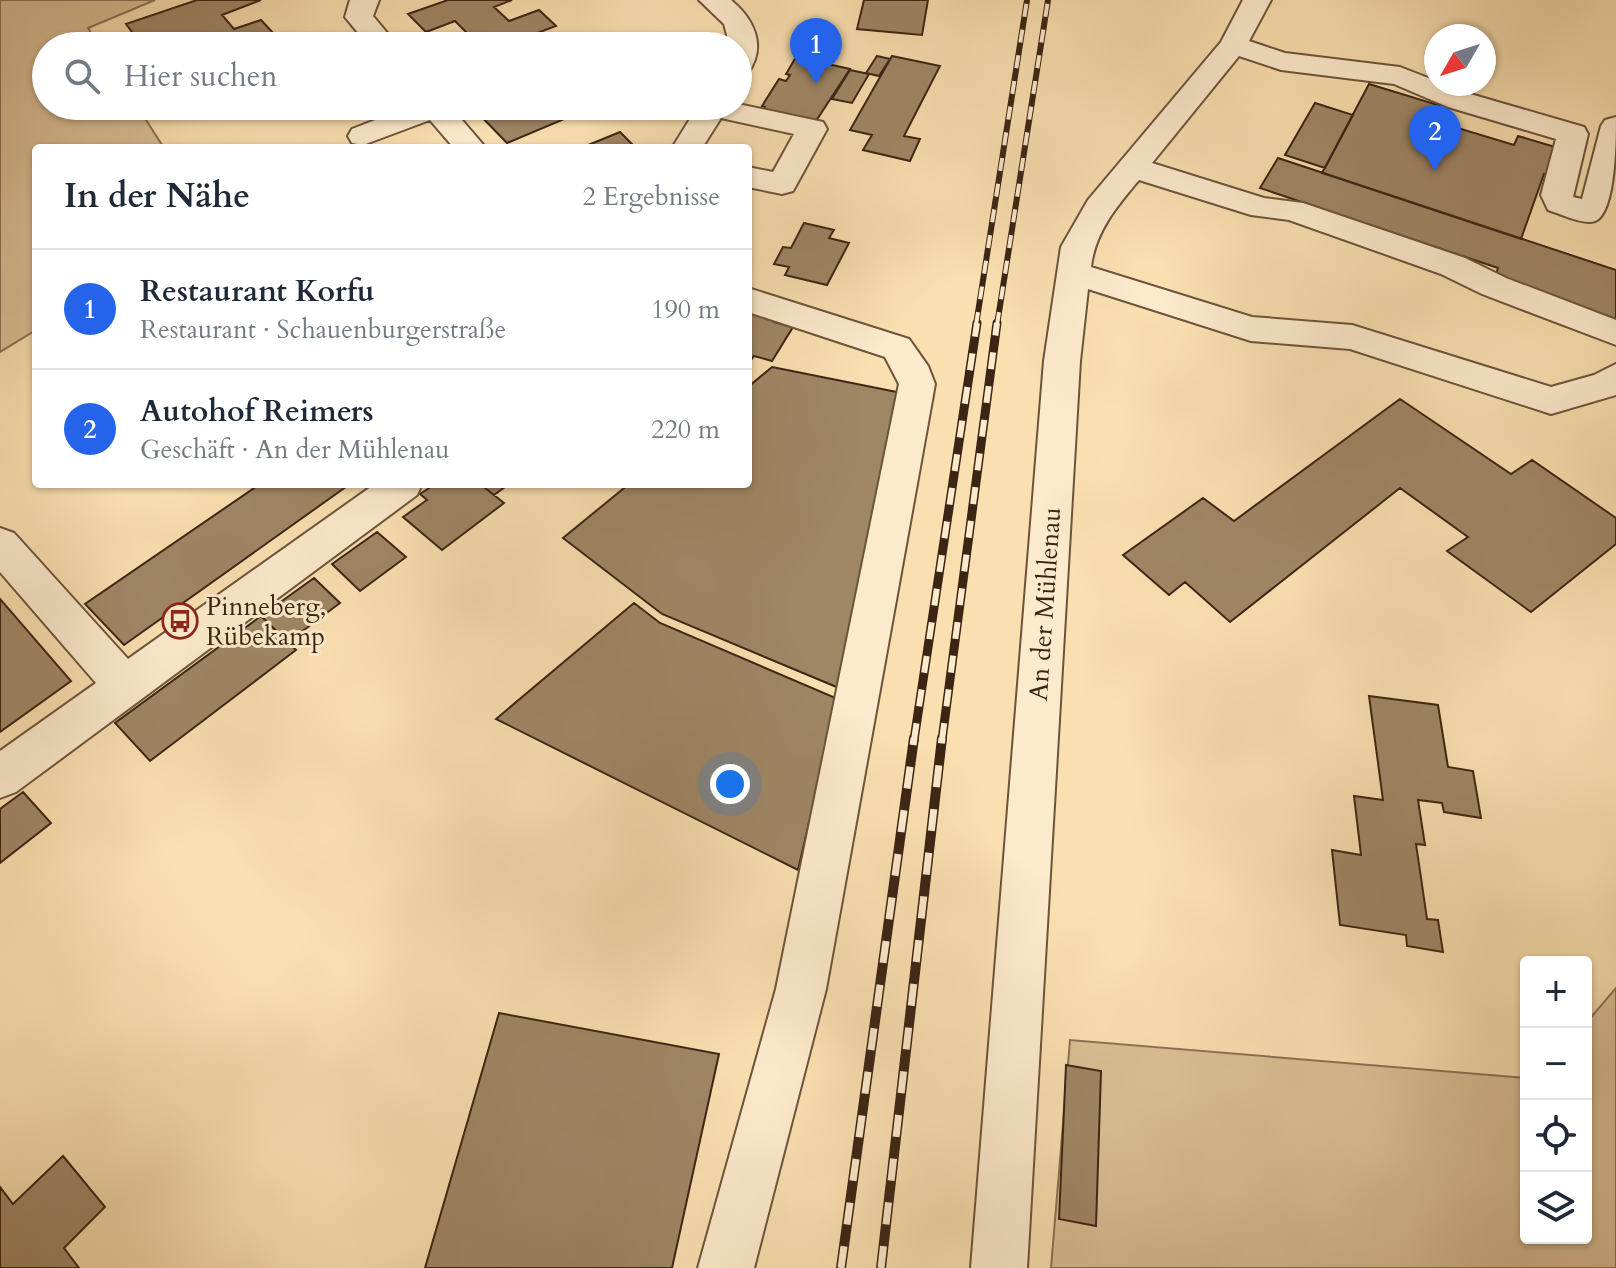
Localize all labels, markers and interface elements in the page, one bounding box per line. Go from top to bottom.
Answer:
pin: 1 [790,18,842,84]
north arrow [1424,24,1496,96]
search box [32,32,752,120]
icon: search [60,54,104,98]
text: Hier suchen [124,56,277,97]
pin: 2 [1409,105,1461,171]
text: In der Nähe [64,173,250,219]
text: 2 Ergebnisse [583,179,720,214]
text: Restaurant Korfu [140,271,375,312]
text: 1 [83,292,97,327]
text: 190 m [651,292,720,327]
text: Restaurant · Schauenburgerstraße [140,312,506,347]
text: Autohof Reimers [140,391,374,432]
text: 2 [83,412,97,447]
text: 220 m [651,412,720,447]
text: Geschäft · An der Mühlenau [140,432,449,467]
street label: An der Mühlenau [1021,506,1069,702]
place label: Pinneberg, Rübekamp [206,589,326,654]
bus stop icon: Pinneberg, Rübekamp [161,602,199,640]
your location [710,764,750,804]
map controls [1520,956,1592,1244]
button: + [1520,956,1592,1028]
button: − [1520,1028,1592,1100]
button: locate [1520,1100,1592,1172]
button: layers [1520,1172,1592,1244]

